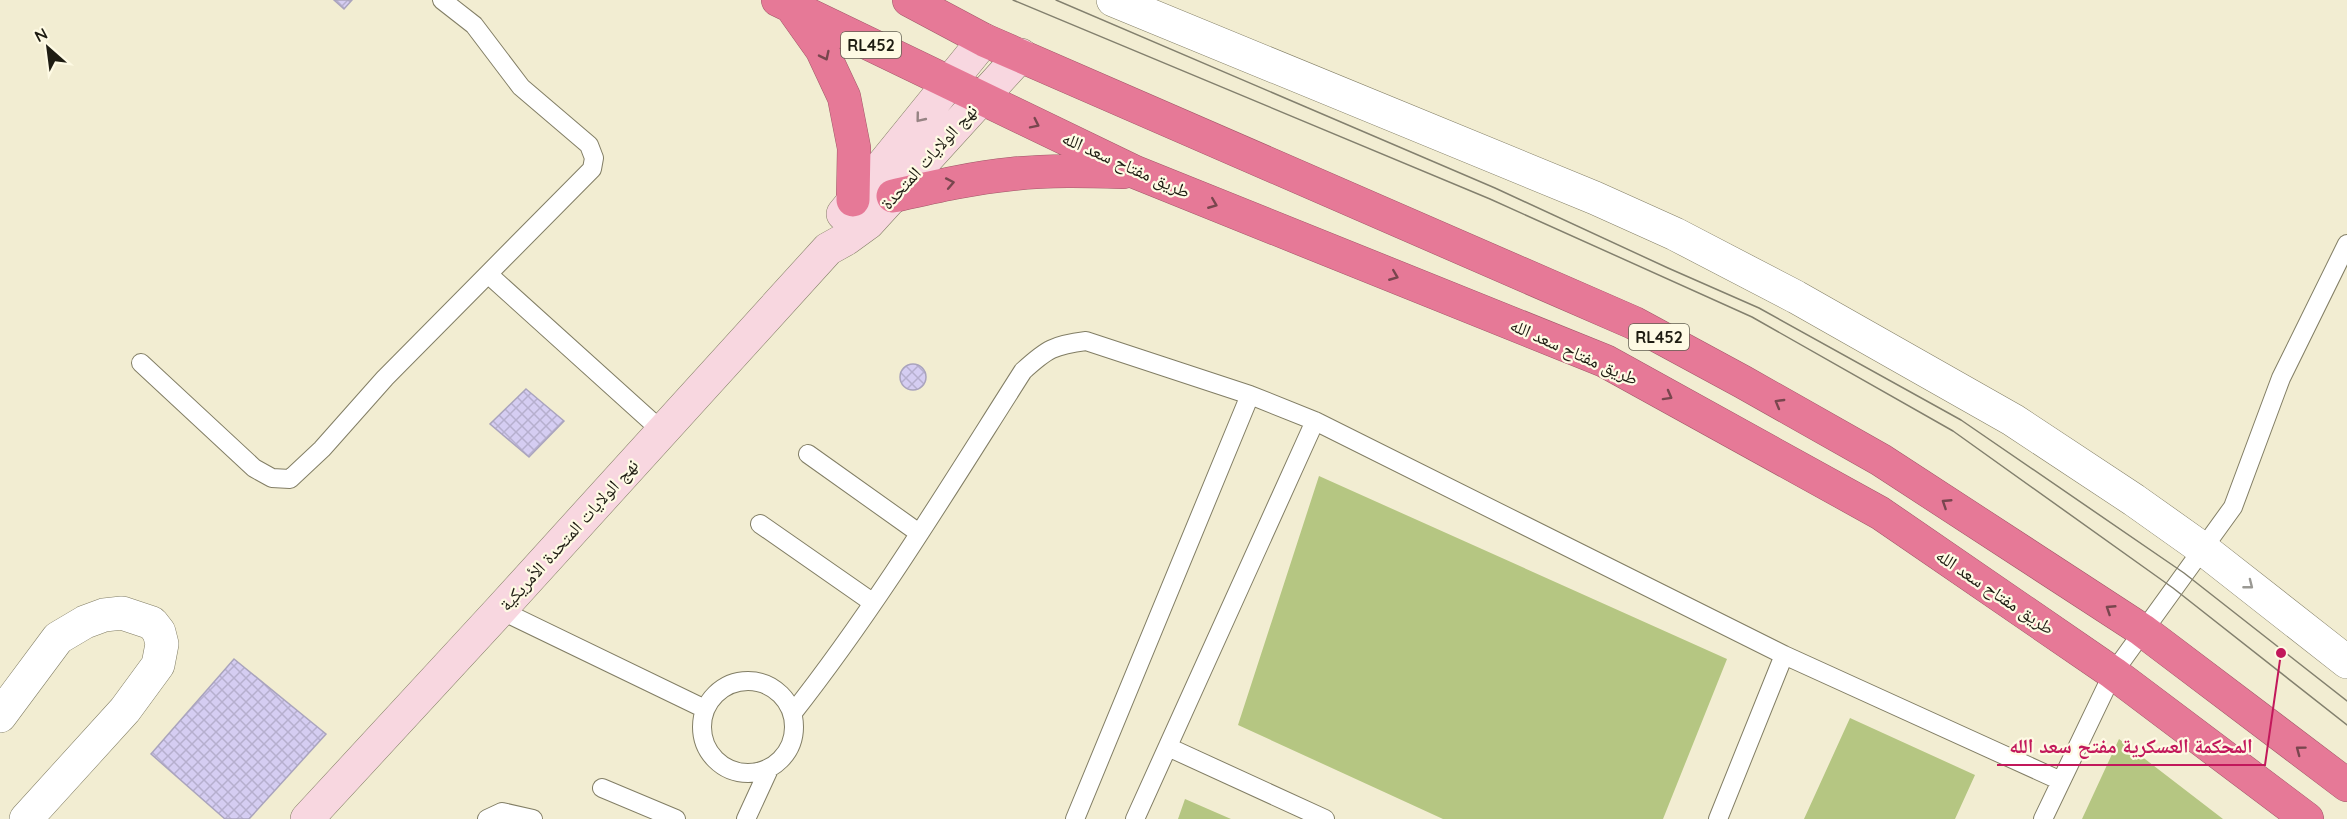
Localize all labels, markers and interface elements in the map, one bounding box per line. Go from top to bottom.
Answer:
north arrow [18,18,78,78]
text: N [31,23,51,46]
road number: RL452 [841,32,901,58]
one-way arrow [818,50,829,61]
street label: نهج الولايات المتحدة [875,99,983,215]
one-way arrow [917,111,928,122]
one-way arrow [1028,117,1039,128]
street label: طريق مفتاح سعد الله [1058,126,1194,204]
one-way arrow [945,177,955,190]
one-way arrow [1206,197,1217,209]
one-way arrow [1387,269,1398,281]
street label: طريق مفتاح سعد الله [1506,313,1642,391]
road number: RL452 [1629,324,1689,350]
one-way arrow [1662,389,1672,400]
one-way arrow [1775,398,1785,410]
street label: نهج الولايات المتحدة الأمريكية [494,454,644,616]
one-way arrow [1942,499,1953,510]
street label: طريق مفتاح سعد الله [1931,544,2059,640]
one-way arrow [2242,577,2253,588]
one-way arrow [2106,604,2116,616]
callout: المحكمة العسكرية مفتح سعد الله [1997,727,2265,765]
text: المحكمة العسكرية مفتح سعد الله [2009,733,2253,759]
one-way arrow [2296,746,2307,757]

